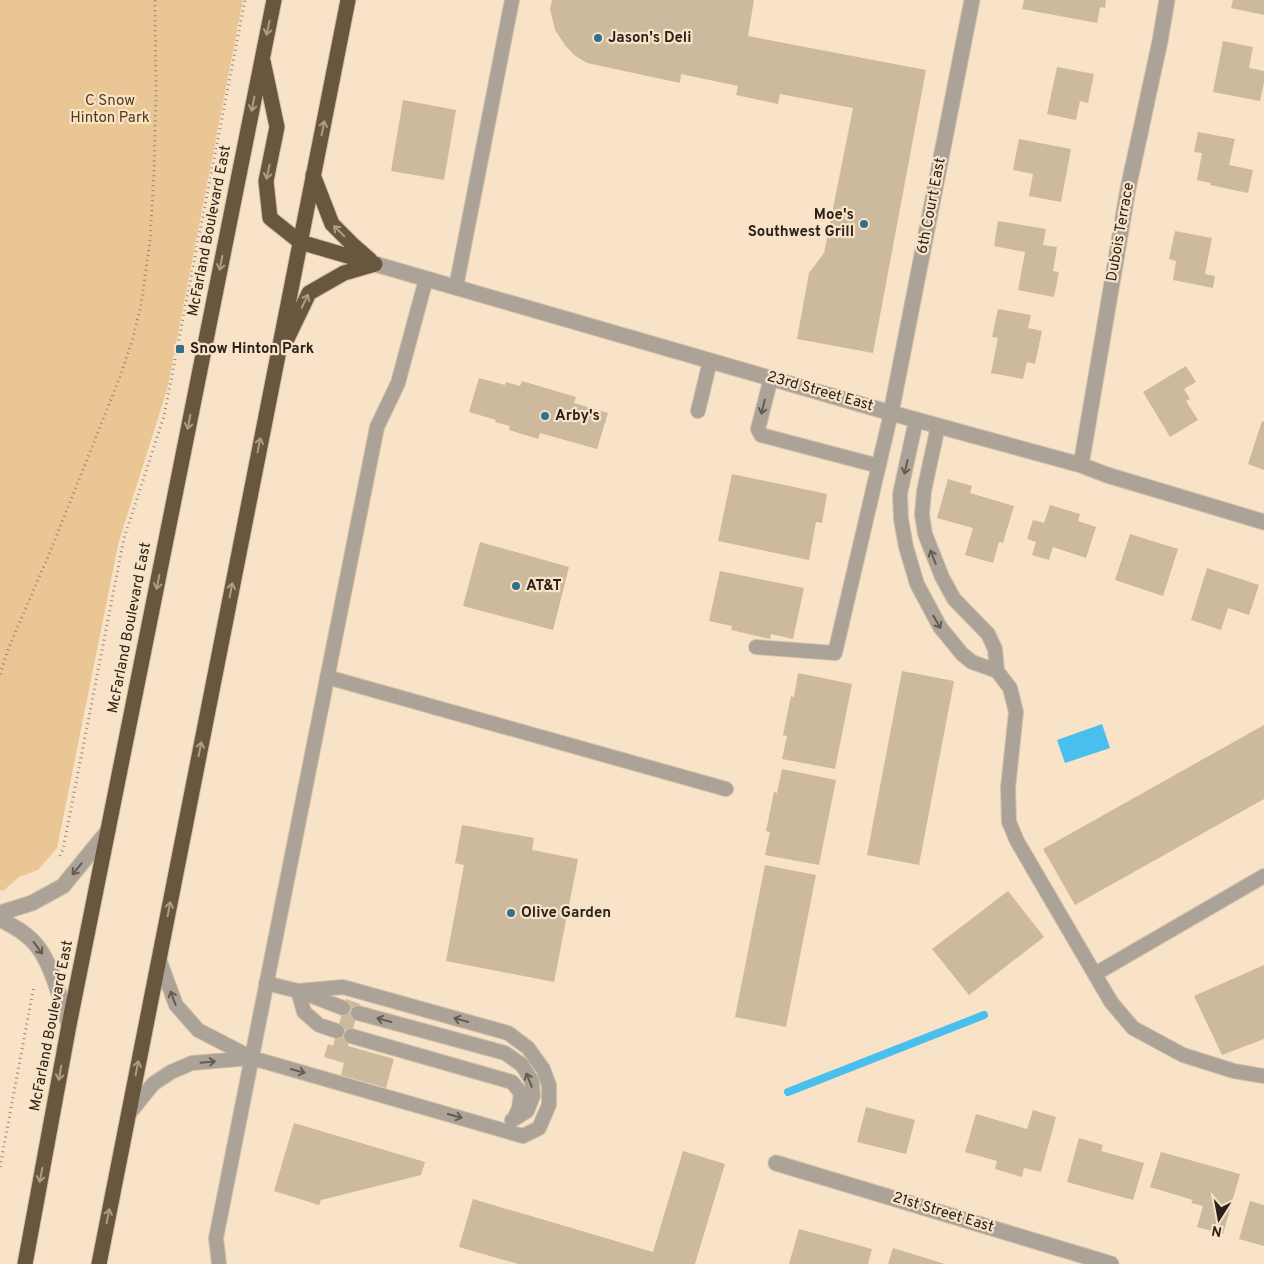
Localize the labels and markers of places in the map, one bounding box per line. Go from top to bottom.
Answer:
place label: Jason's Deli [608,29,691,48]
marker: Jason's Deli [592,32,604,44]
place label: Moe's Southwest Grill [748,206,854,242]
marker: Moe's Southwest Grill [858,218,870,230]
place label: Snow Hinton Park [190,340,314,359]
marker: Snow Hinton Park [174,343,186,355]
place label: Arby's [555,407,600,426]
marker: Arby's [539,410,551,422]
place label: AT&T [526,577,561,596]
marker: AT&T [510,580,522,592]
place label: Olive Garden [521,904,611,923]
marker: Olive Garden [505,907,517,919]

